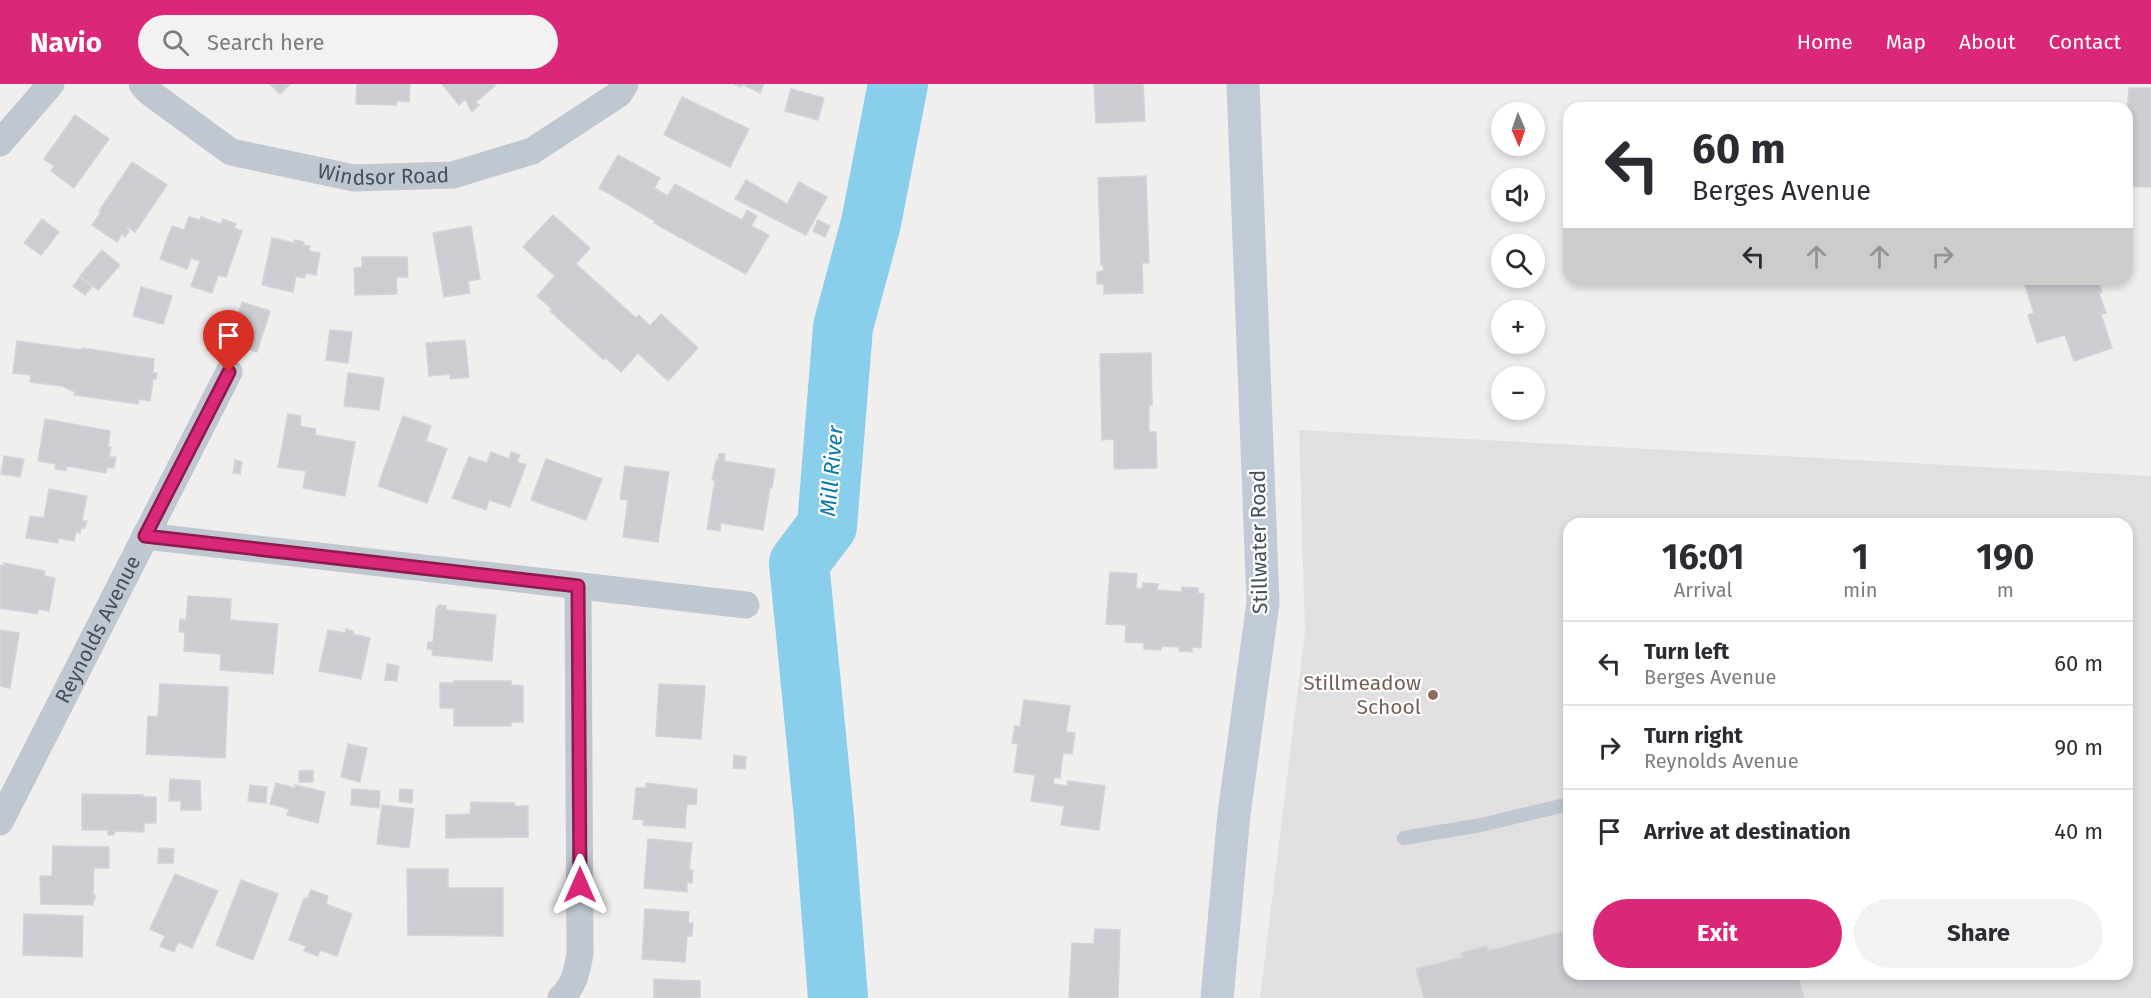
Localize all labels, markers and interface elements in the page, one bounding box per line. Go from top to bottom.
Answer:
search box [138,15,558,69]
text: Navio [30,26,102,59]
icon: search [159,26,192,59]
text: Search here [207,29,325,56]
text: Home [1797,29,1853,55]
text: Map [1886,29,1926,55]
text: About [1959,29,2016,55]
text: Contact [2049,29,2121,55]
north arrow [1491,102,1545,156]
map controls [1491,102,1545,420]
text: 60 m [1692,124,1786,174]
icon: left [1593,126,1671,204]
street label: Windsor Road [315,158,450,191]
button: sound [1491,168,1545,222]
text: Berges Avenue [1692,175,1871,207]
button: search [1491,234,1545,288]
icon: left [1737,240,1770,273]
icon: ahead [1800,240,1833,273]
icon: ahead [1863,240,1896,273]
icon: right [1926,240,1959,273]
button: + [1491,300,1545,354]
pin [203,310,254,372]
icon: arrive [212,319,245,352]
button: − [1491,366,1545,420]
water label: Mill River [814,424,849,518]
street label: Stillwater Road [1245,470,1273,614]
text: 16:01 [1662,535,1744,579]
text: 1 [1852,535,1869,579]
text: 190 [1976,535,2034,579]
street label: Reynolds Avenue [50,551,146,708]
text: Arrival [1674,578,1732,602]
text: min [1843,578,1878,602]
text: m [1997,578,2014,602]
text: Turn left [1644,638,1729,665]
icon: left [1593,647,1626,680]
text: 60 m [2054,650,2103,677]
text: Berges Avenue [1644,665,1776,689]
place label: Stillmeadow School [1303,670,1421,720]
marker: Stillmeadow School [1426,688,1440,702]
text: Turn right [1644,722,1743,749]
icon: right [1593,731,1626,764]
text: 90 m [2054,734,2103,761]
text: Reynolds Avenue [1644,749,1799,773]
icon: arrive [1593,815,1626,848]
text: Arrive at destination [1644,818,1851,845]
text: 40 m [2054,818,2103,845]
position arrow [548,853,612,917]
button: Exit [1593,899,1842,968]
button: Share [1854,899,2103,968]

